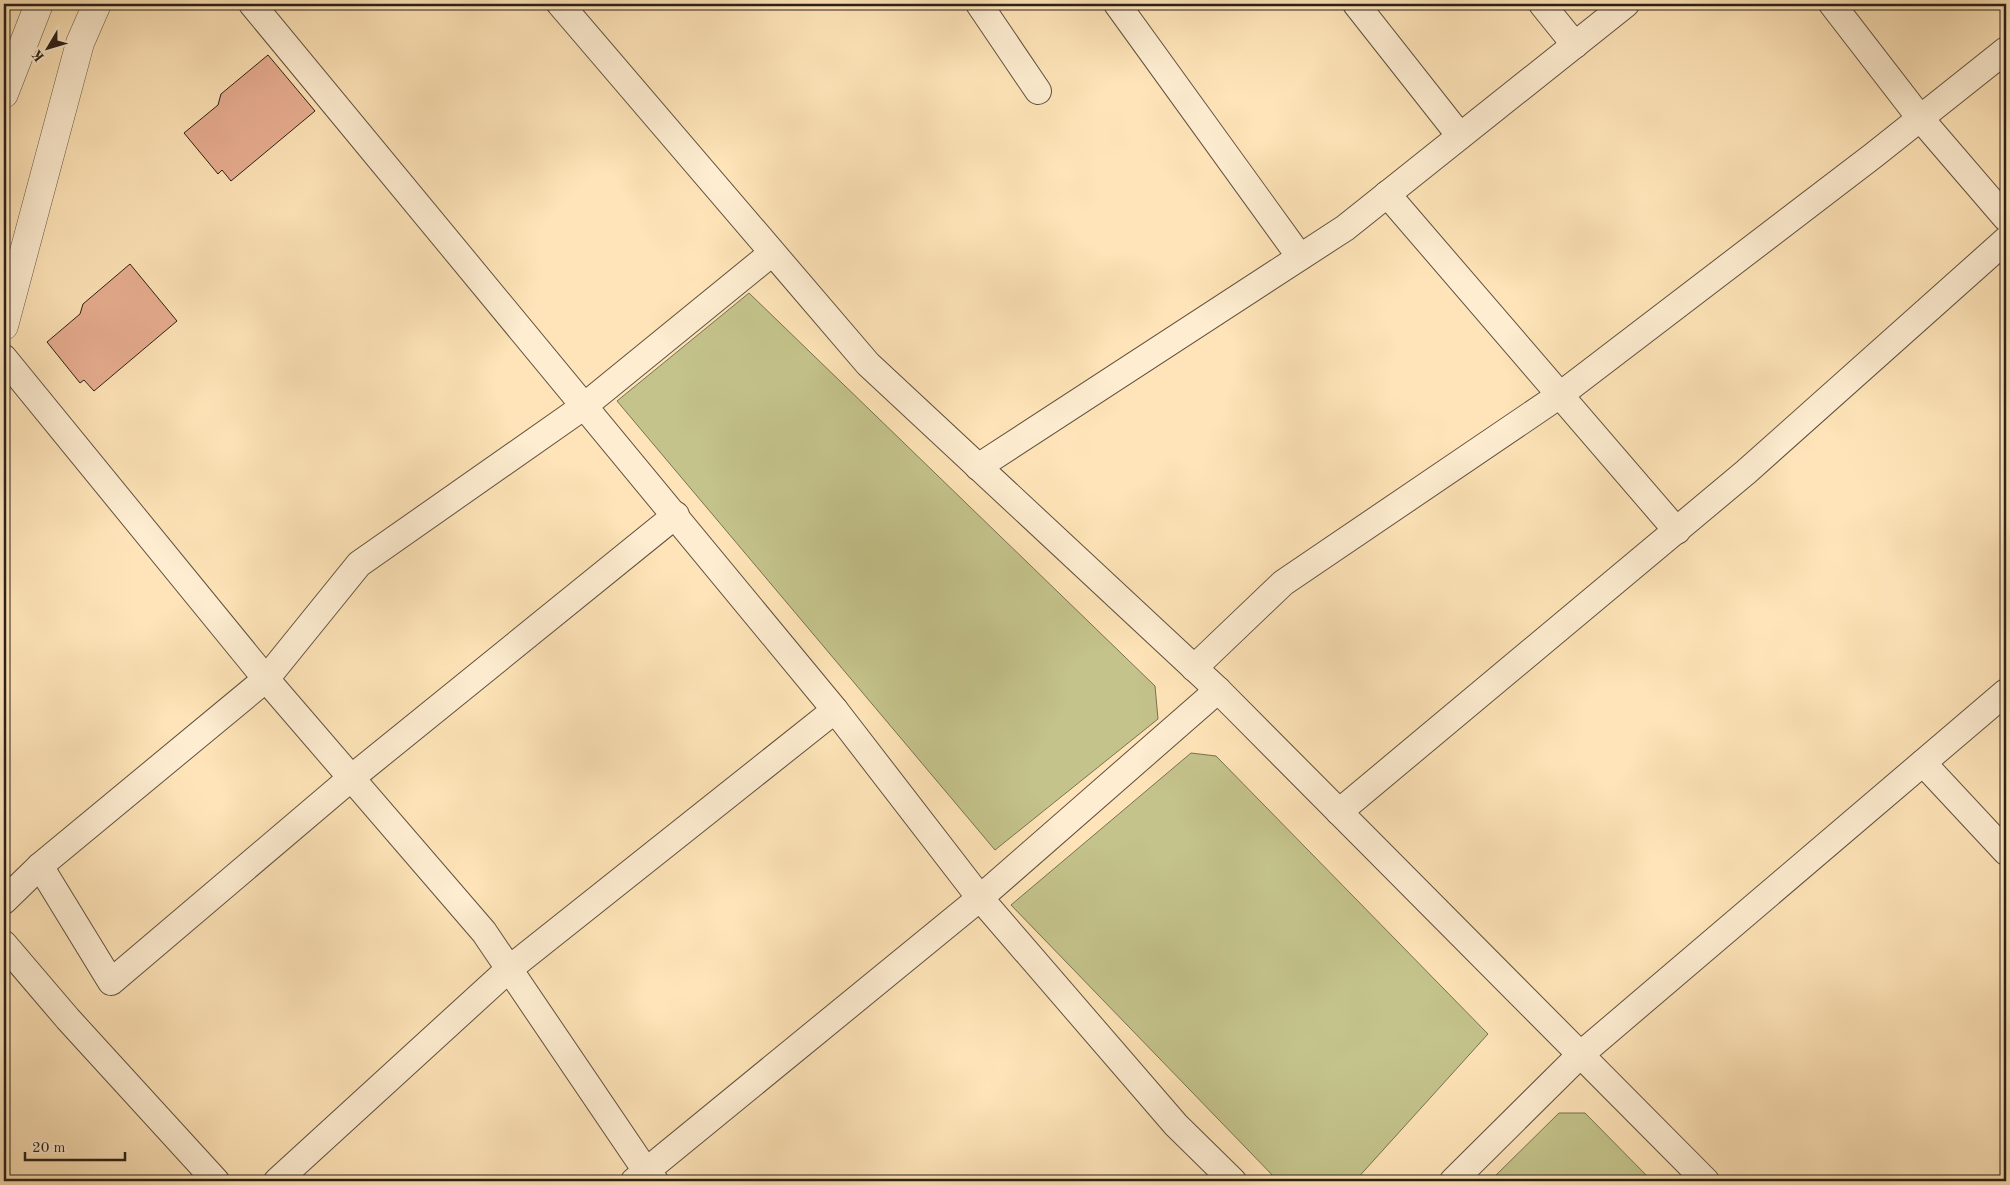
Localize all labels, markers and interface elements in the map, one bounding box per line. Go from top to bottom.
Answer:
north arrow [22,22,72,72]
text: K [30,47,47,64]
scale bar [25,1130,125,1162]
text: 20 m [32,1141,66,1156]

